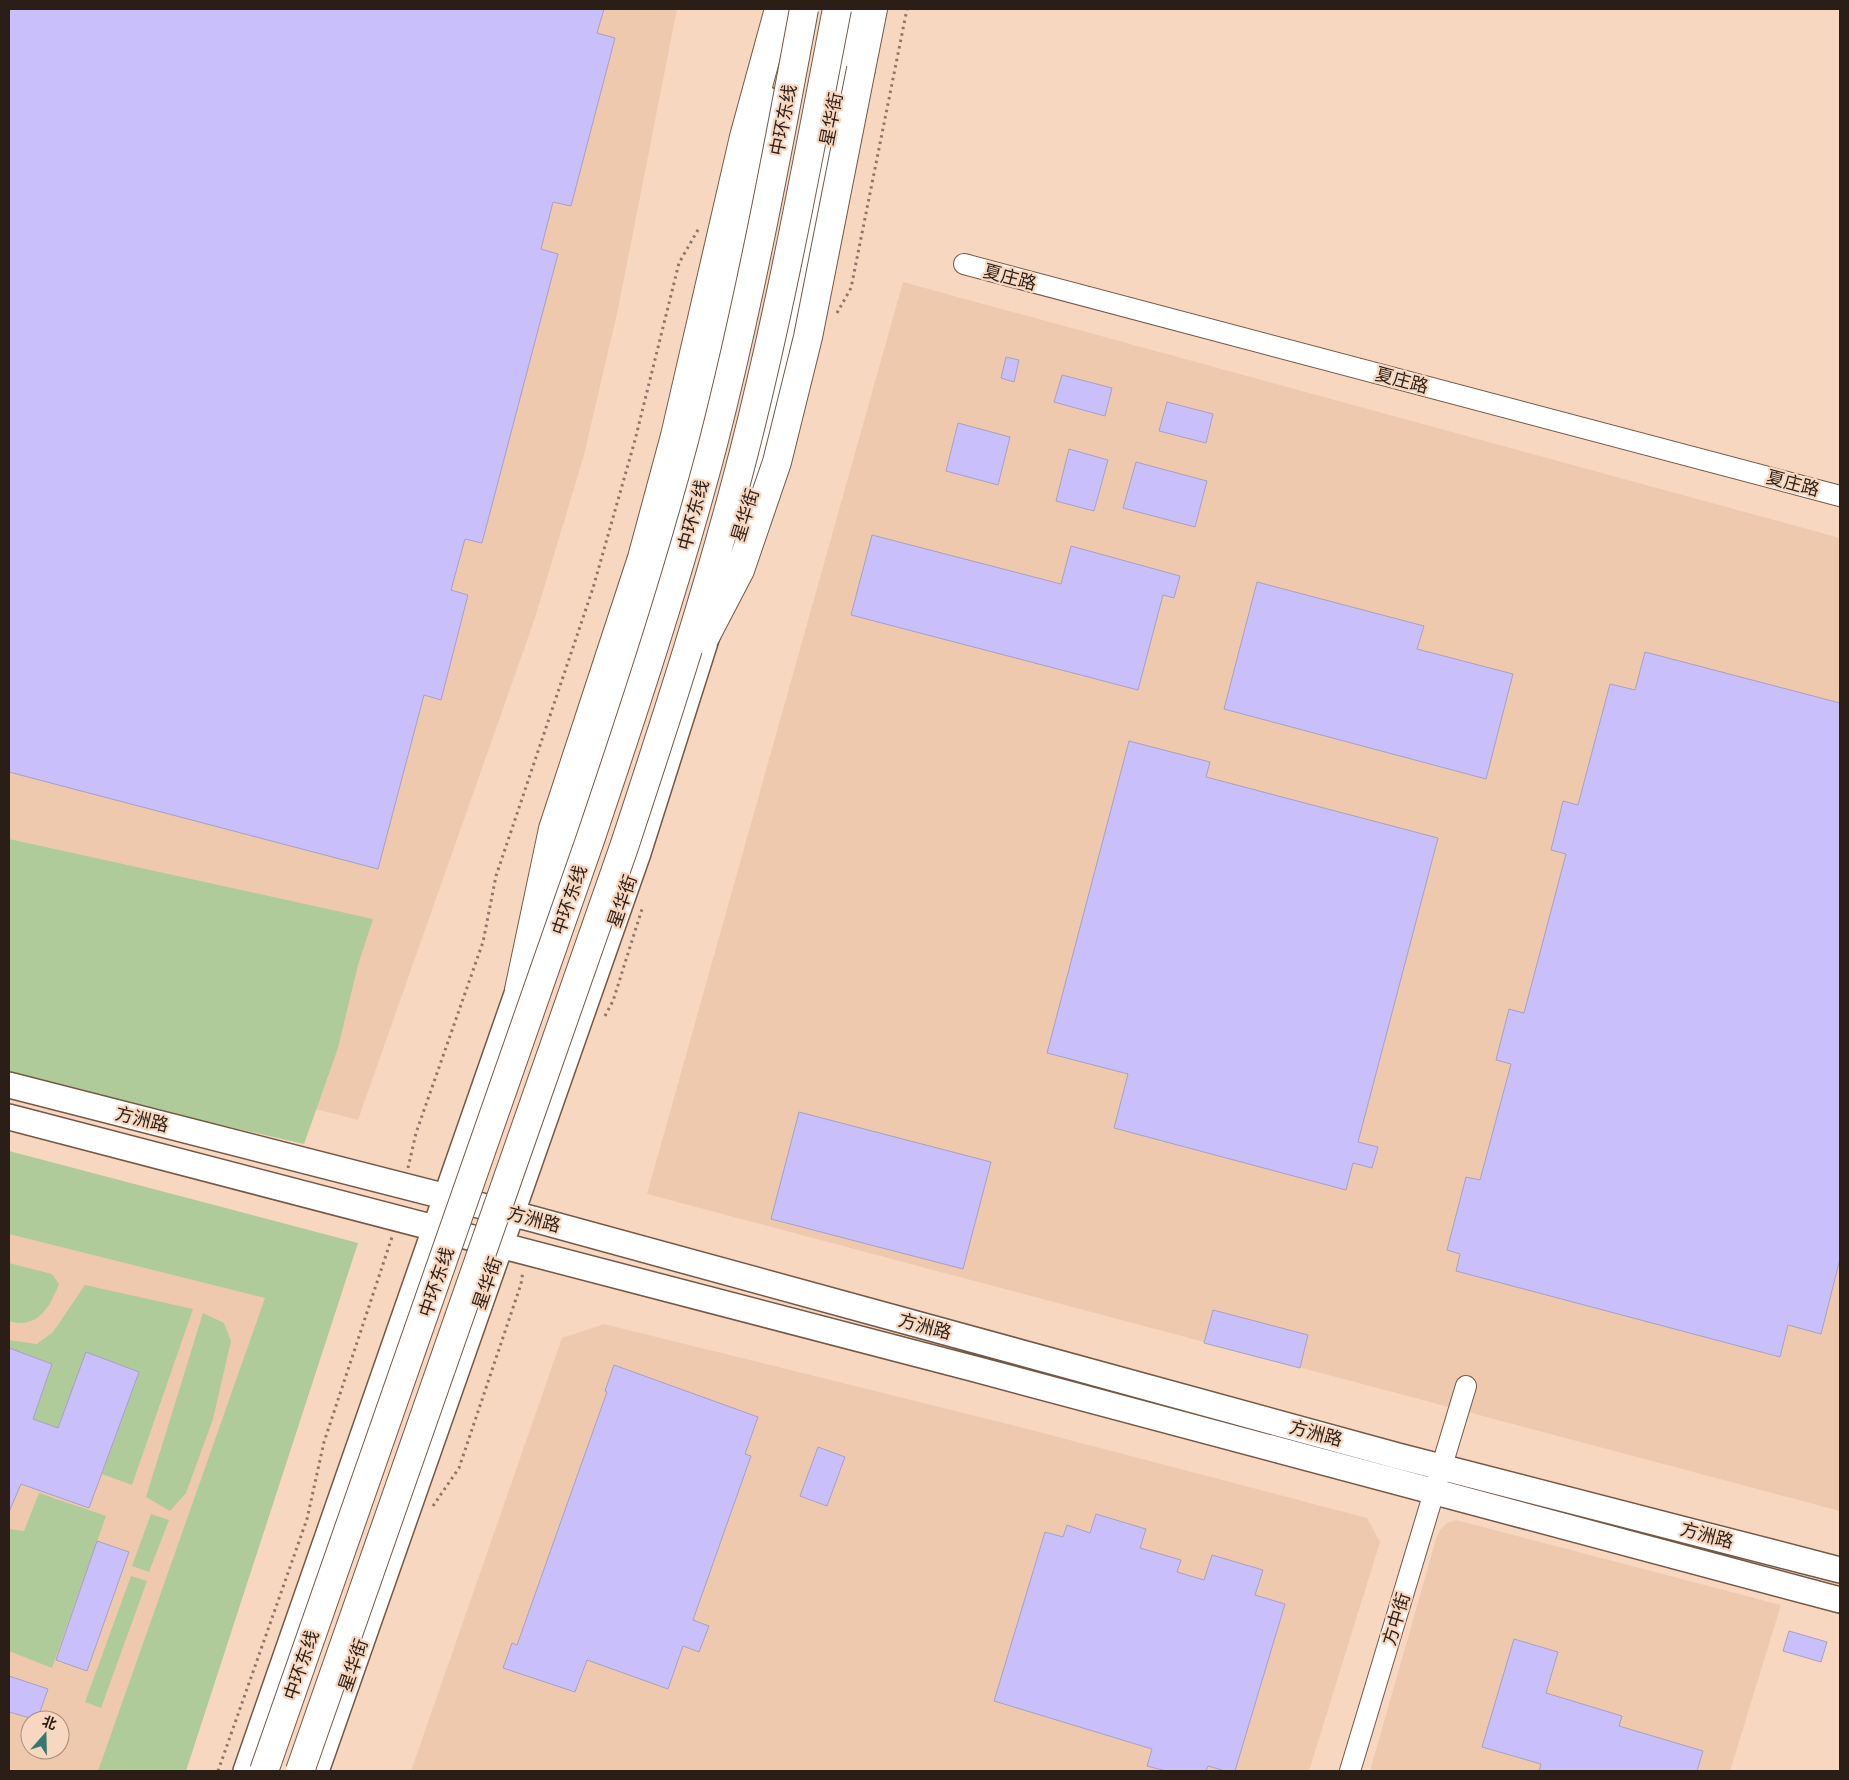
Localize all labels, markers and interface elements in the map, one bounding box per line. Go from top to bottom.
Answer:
street label: 中环东线 [766,83,800,157]
street label: 星华街 [816,90,846,148]
street label: 夏庄路 [981,260,1039,294]
street label: 夏庄路 [1373,363,1431,397]
street label: 夏庄路 [1764,466,1822,500]
street label: 中环东线 [674,478,712,552]
street label: 星华街 [727,486,763,544]
street label: 中环东线 [547,863,591,937]
street label: 星华街 [603,872,641,930]
street label: 方洲路 [113,1102,171,1136]
street label: 方洲路 [505,1202,563,1236]
street label: 中环东线 [414,1245,458,1319]
street label: 星华街 [468,1254,506,1312]
street label: 方洲路 [896,1309,954,1343]
street label: 方洲路 [1287,1416,1345,1450]
street label: 方洲路 [1678,1518,1736,1552]
street label: 方中街 [1378,1590,1414,1648]
street label: 中环东线 [279,1628,323,1702]
street label: 星华街 [334,1636,372,1694]
north arrow [20,1710,70,1760]
text: 北 [40,1713,59,1733]

